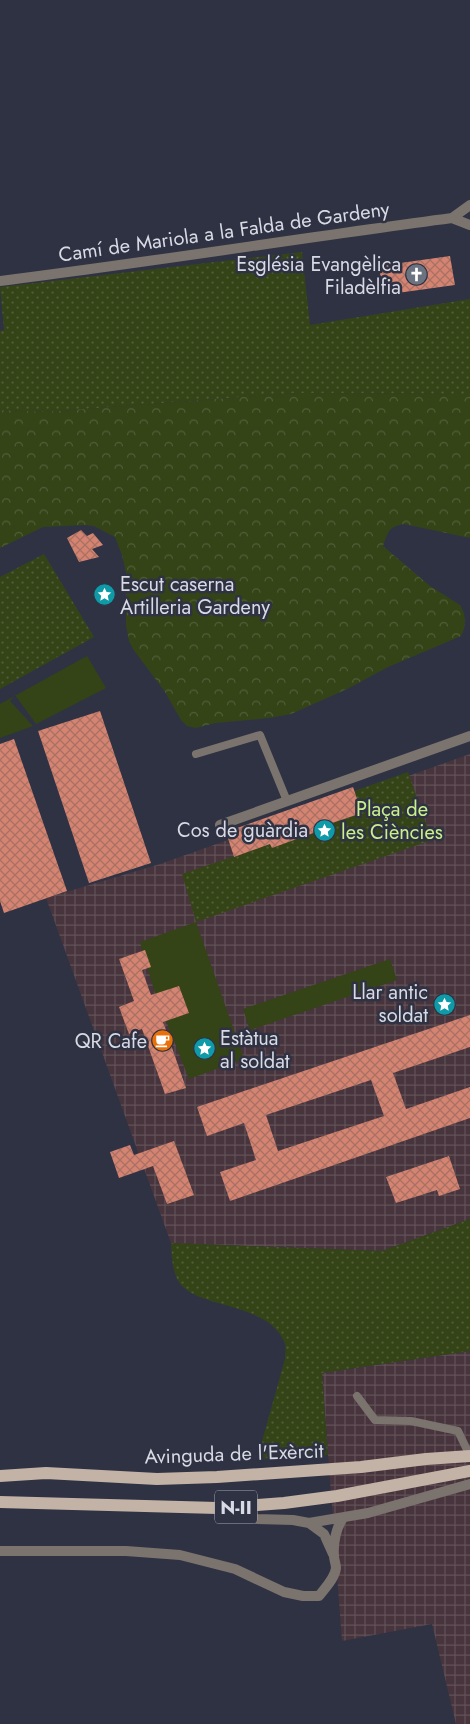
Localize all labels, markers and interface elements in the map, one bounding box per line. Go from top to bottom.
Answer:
street label: Camí de Mariola a la Falda de Gardeny [57,194,392,270]
place label: Església Evangèlica Filadèlfia [236,250,401,302]
church icon: Església Evangèlica Filadèlfia [405,263,429,287]
place label: Escut caserna Artilleria Gardeny [120,570,270,622]
place icon: Escut caserna Artilleria Gardeny [92,583,116,607]
park label: Plaça de les Ciències [341,795,443,847]
place label: Cos de guàrdia [177,816,308,845]
place icon: Cos de guàrdia [312,818,336,842]
place label: Llar antic soldat [352,978,428,1030]
place icon: Llar antic soldat [432,992,456,1016]
place label: Estàtua al soldat [220,1024,290,1076]
place label: QR Cafe [75,1027,147,1056]
cafe icon: QR Cafe [151,1029,175,1053]
place icon: Estàtua al soldat [192,1037,216,1061]
street label: Avinguda de l'Exèrcit [144,1436,324,1472]
road number: N-II [215,1490,257,1524]

